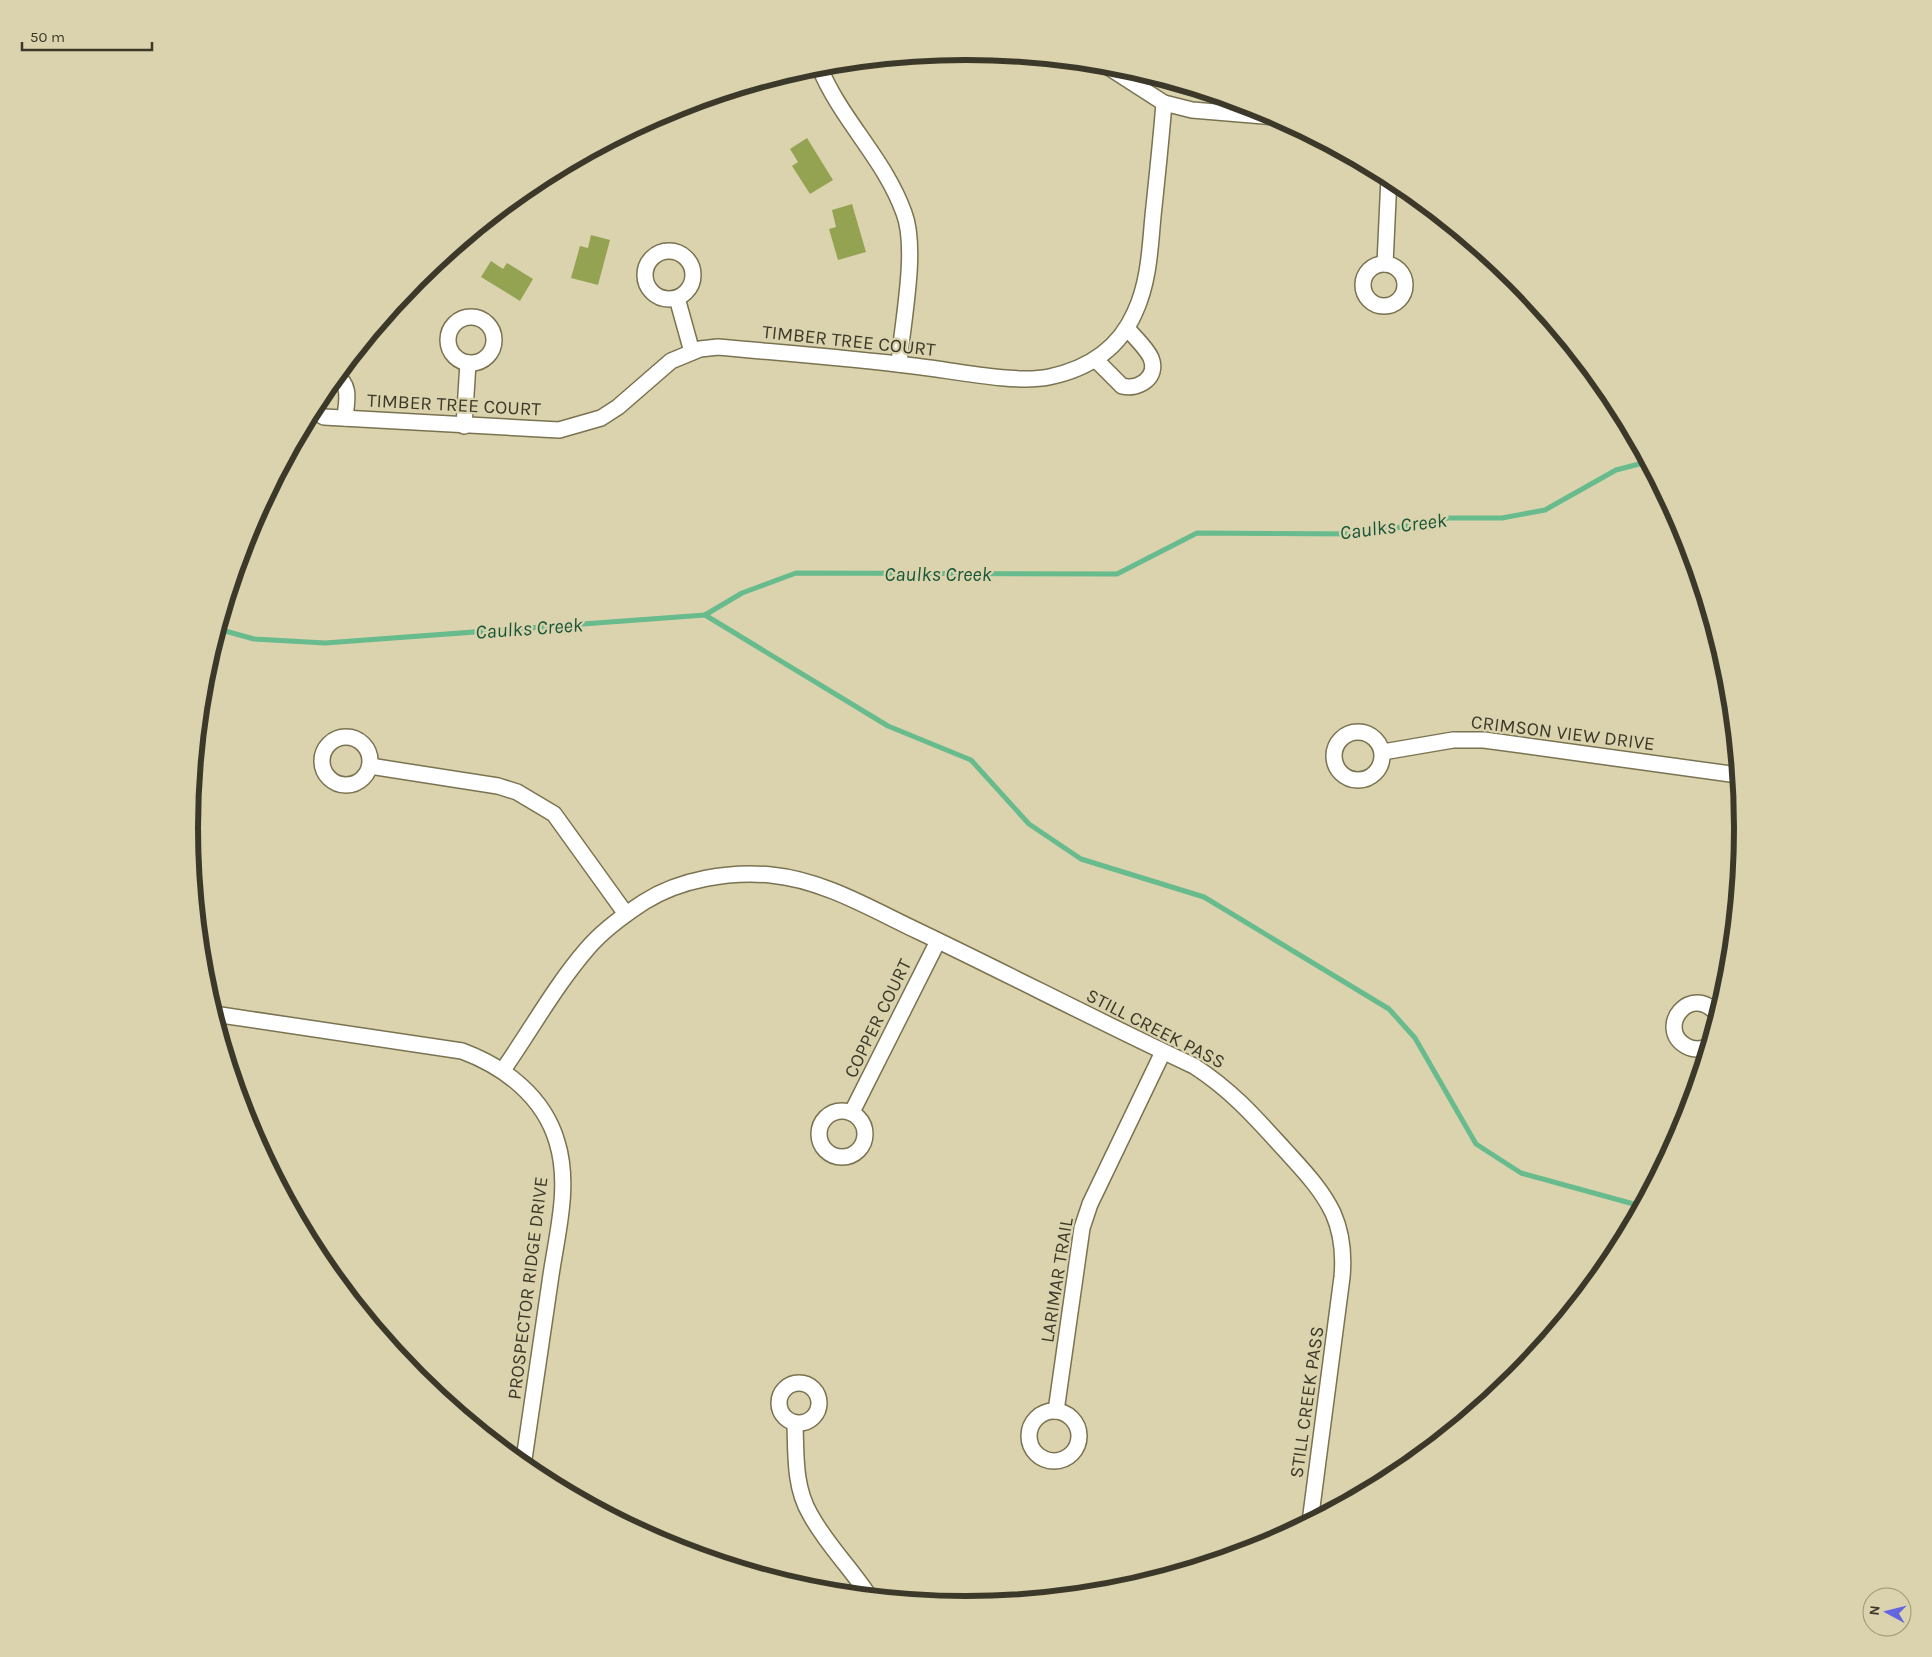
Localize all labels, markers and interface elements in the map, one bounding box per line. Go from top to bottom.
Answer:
scale bar [22,20,152,52]
text: 50 m [30,28,65,46]
street label: TIMBER TREE COURT [761,321,937,361]
street label: TIMBER TREE COURT [366,389,542,421]
water label: Caulks Creek [1338,508,1449,544]
water label: Caulks Creek [884,563,993,586]
water label: Caulks Creek [475,613,584,644]
street label: CRIMSON VIEW DRIVE [1470,711,1656,755]
street label: COPPER COURT [840,955,916,1081]
street label: STILL CREEK PASS [1082,984,1229,1073]
street label: PROSPECTOR RIDGE DRIVE [503,1175,553,1401]
street label: LARIMAR TRAIL [1036,1216,1078,1344]
street label: STILL CREEK PASS [1285,1325,1329,1479]
north arrow [1862,1587,1912,1637]
text: N [1866,1604,1884,1616]

